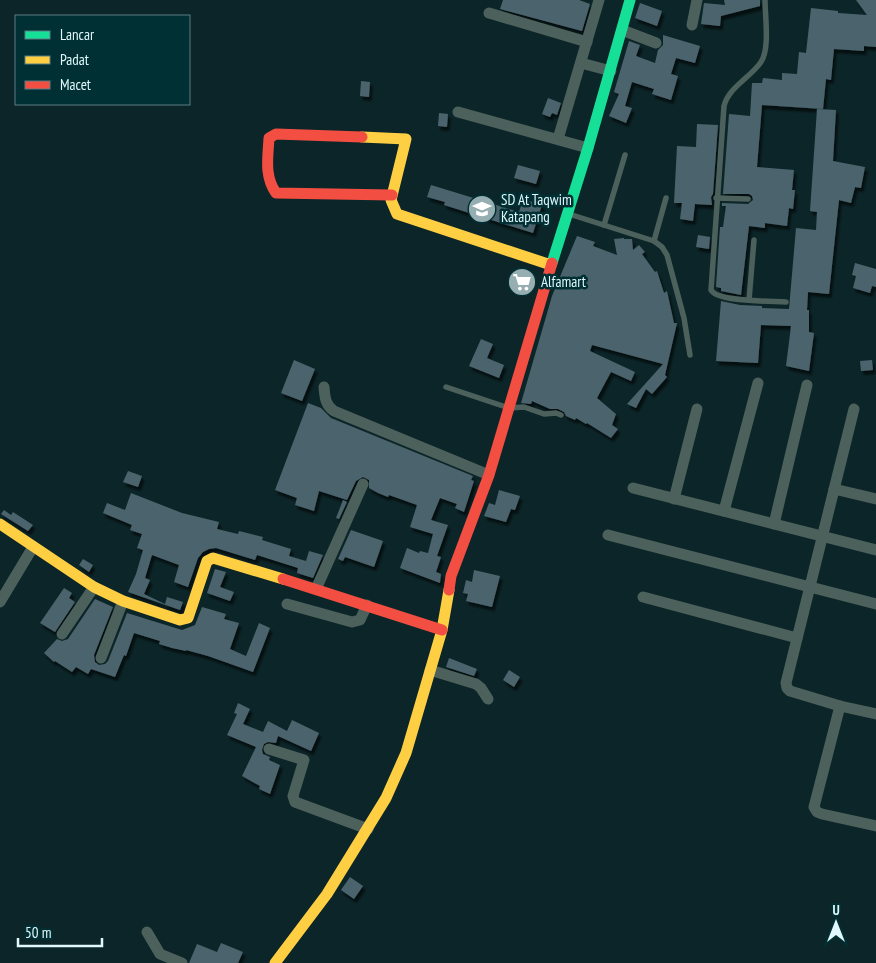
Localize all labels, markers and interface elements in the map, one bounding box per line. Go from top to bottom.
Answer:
legend [15,15,190,105]
text: Lancar [60,25,95,44]
text: Padat [60,50,89,69]
text: Macet [60,75,91,94]
place label: SD At Taqwim Katapang [501,190,572,226]
school or university icon: SD At Taqwim Katapang [467,194,497,224]
supermarket icon: Alfamart [507,267,537,297]
place label: Alfamart [541,272,586,291]
north arrow [811,898,861,948]
text: U [832,901,840,919]
scale bar [18,916,101,948]
text: 50 m [25,923,51,942]

